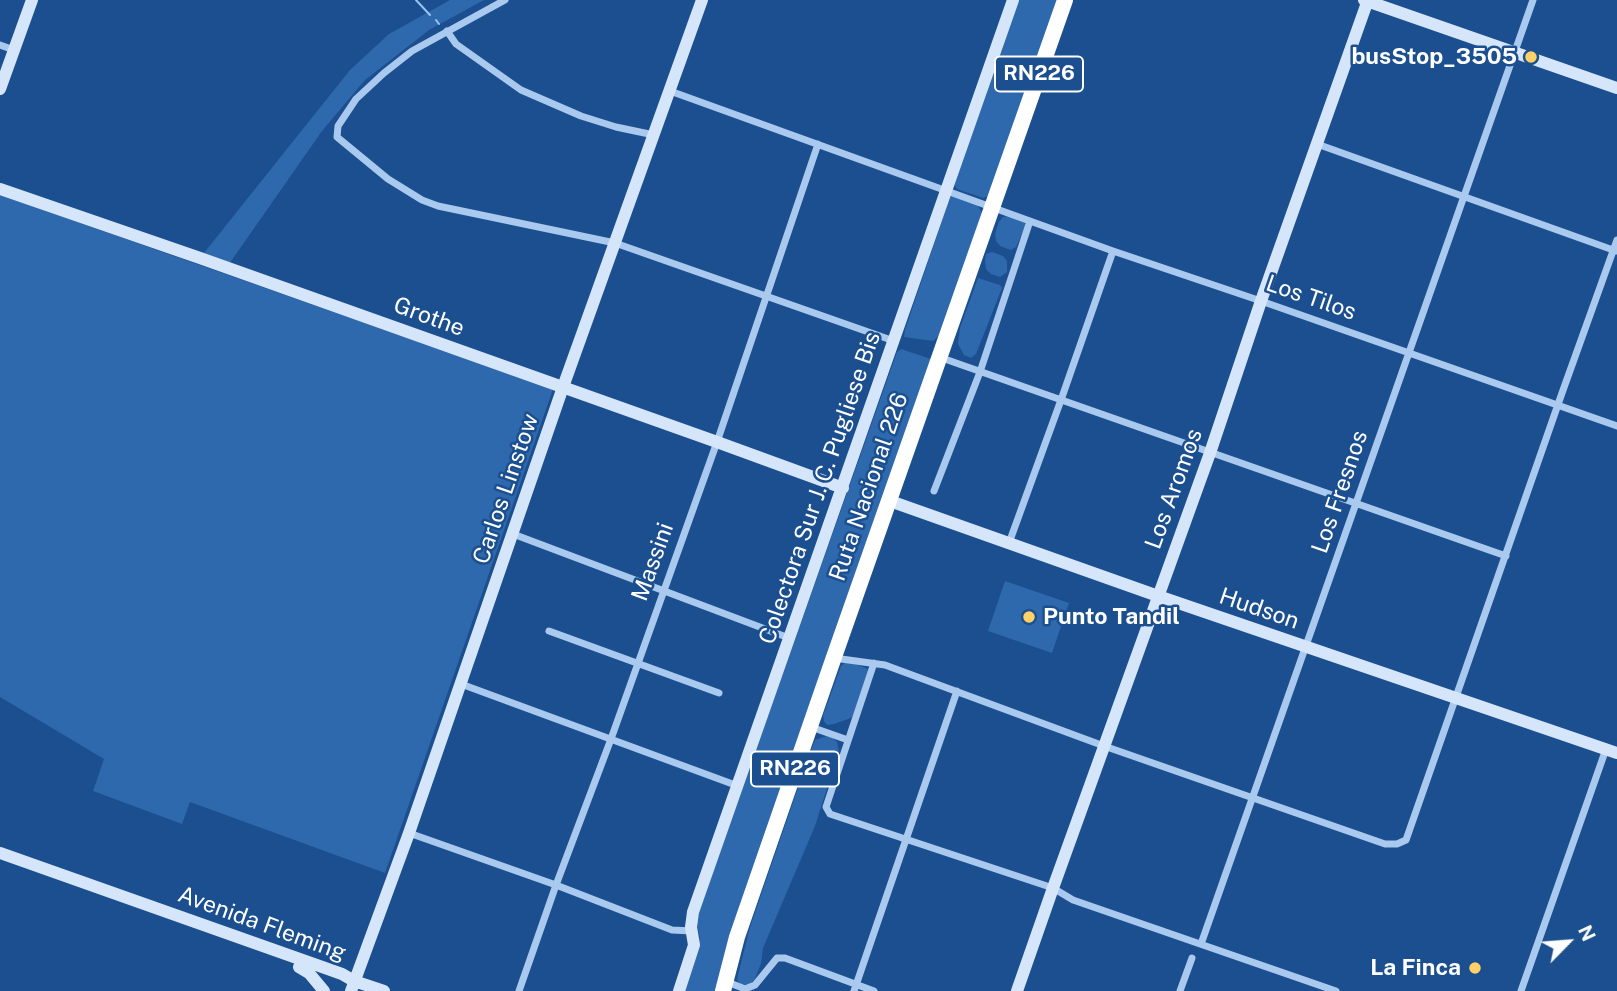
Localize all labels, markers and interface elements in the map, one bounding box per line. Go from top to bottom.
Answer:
place label: busStop_3505 [1351,43,1517,71]
marker: busStop_3505 [1523,49,1539,65]
road number: RN226 [995,56,1083,92]
street label: Los Tilos [1262,270,1360,326]
street label: Grothe [390,291,468,343]
street label: Colectora Sur J. C. Pugliese Bis [753,328,887,648]
street label: Ruta Nacional 226 [824,389,914,585]
street label: Carlos Linstow [467,410,545,568]
street label: Los Aromos [1140,425,1208,553]
street label: Los Fresnos [1306,427,1374,557]
street label: Massini [626,519,680,605]
street label: Hudson [1215,583,1303,635]
place label: Punto Tandil [1043,603,1180,631]
marker: Punto Tandil [1021,609,1037,625]
road number: RN226 [751,752,839,786]
street label: Avenida Fleming [174,881,350,967]
north arrow [1533,907,1603,977]
text: N [1574,922,1600,945]
place label: La Finca [1370,954,1461,982]
marker: La Finca [1467,960,1483,976]

